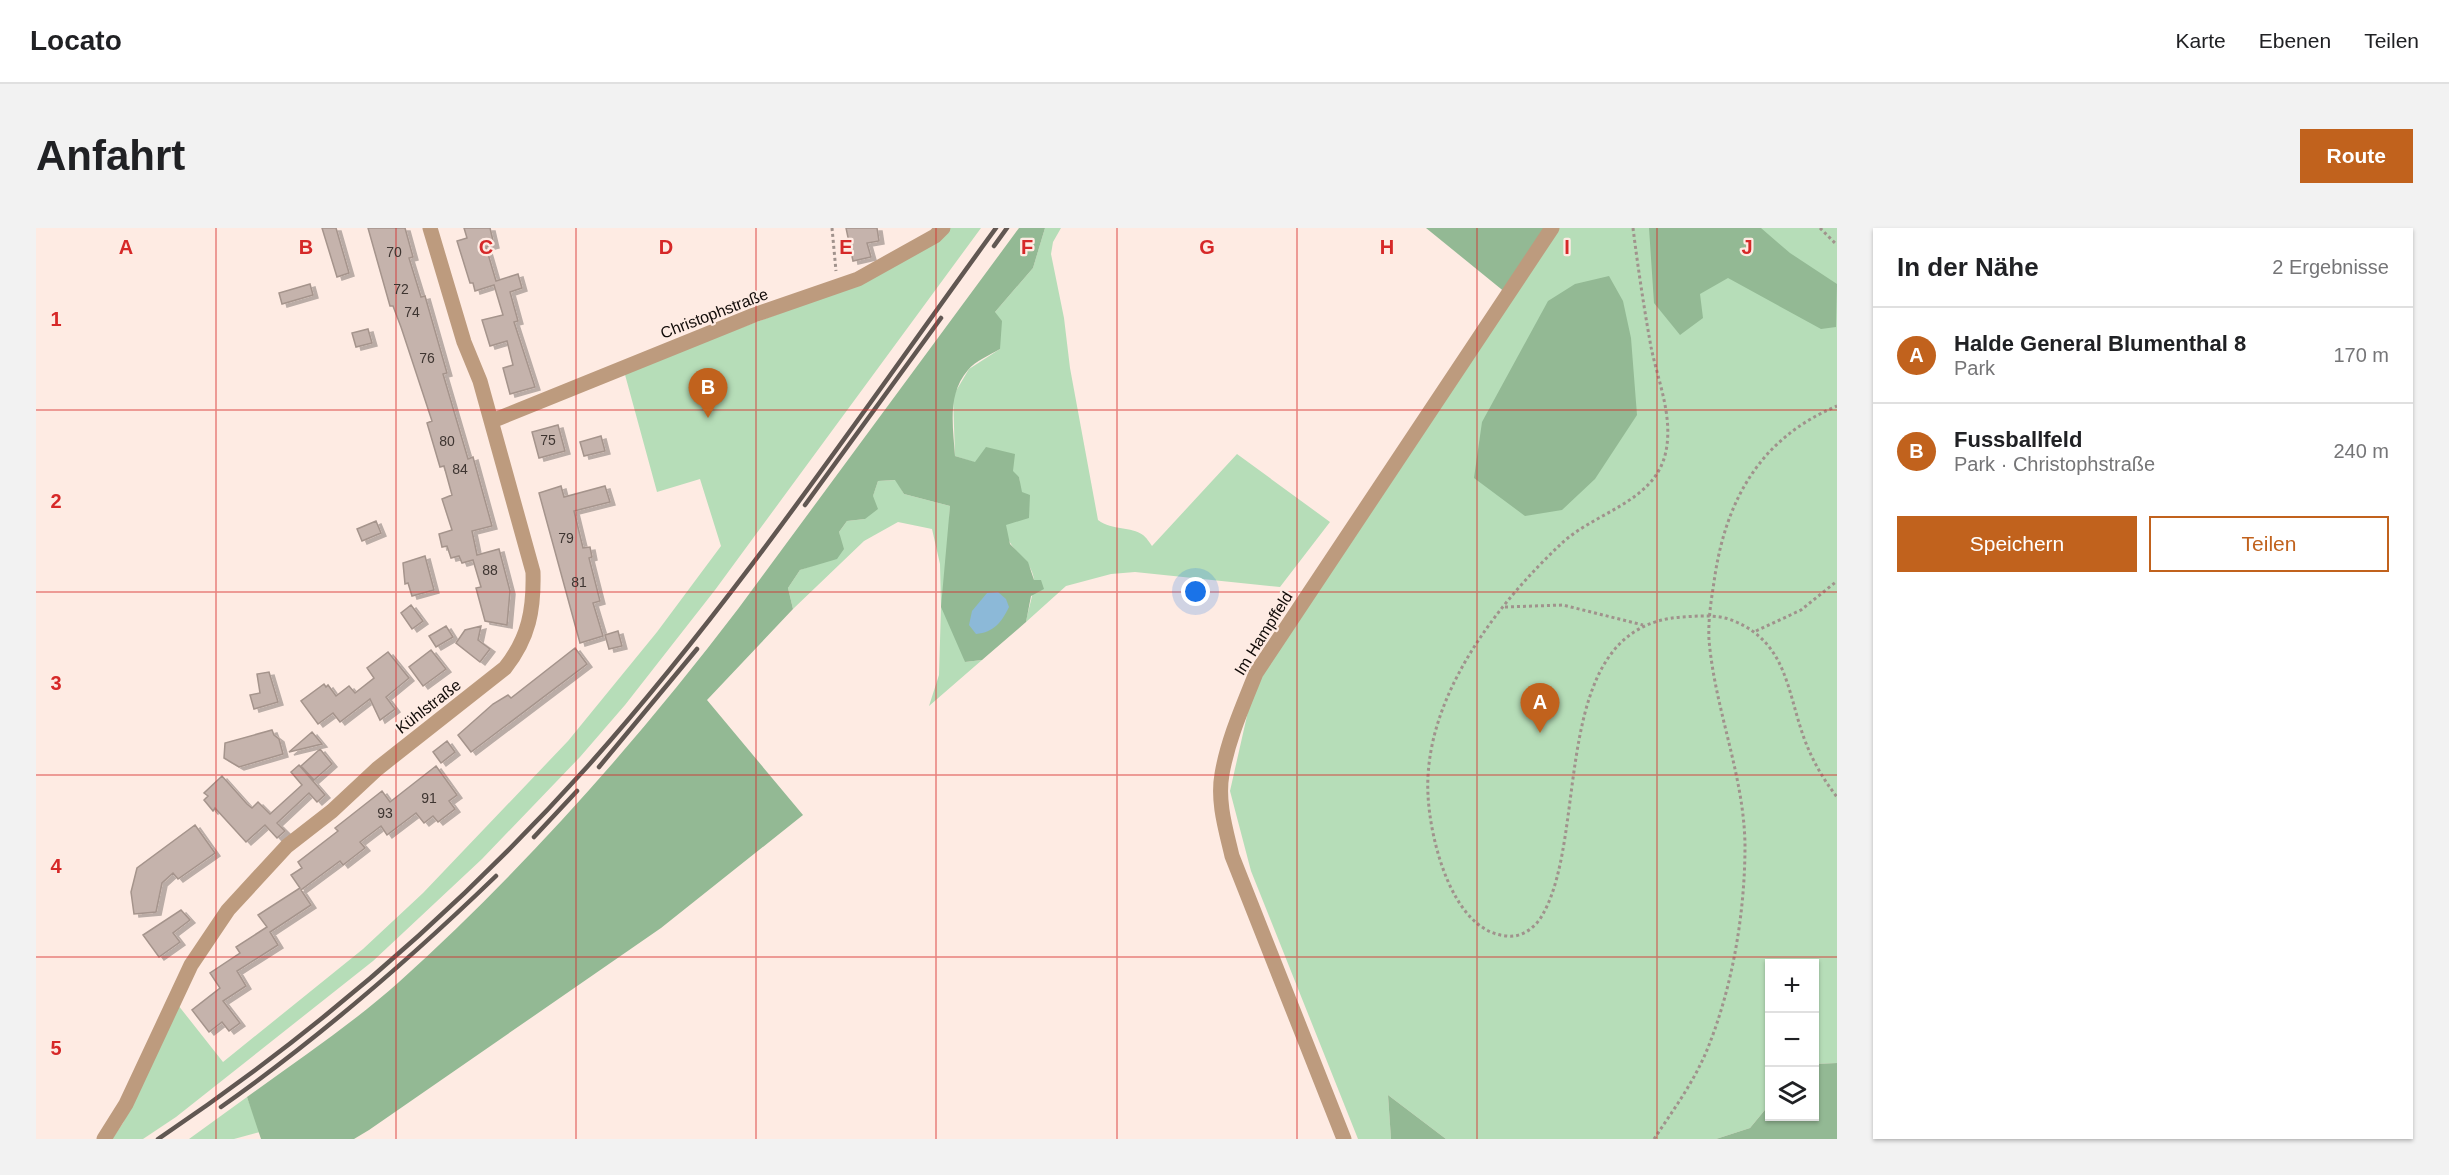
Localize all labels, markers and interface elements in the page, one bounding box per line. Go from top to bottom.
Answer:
text: Locato [30,25,122,56]
text: Karte [2176,29,2226,52]
text: Ebenen [2259,29,2331,52]
text: Teilen [2364,29,2419,52]
button: Route [2300,129,2413,183]
text: Anfahrt [36,132,185,179]
text: A [119,236,133,258]
text: B [299,236,313,258]
text: C [479,236,493,258]
text: D [659,236,673,258]
text: E [839,236,853,258]
text: F [1021,236,1033,258]
text: G [1199,236,1215,258]
text: H [1380,236,1394,258]
text: I [1564,236,1570,258]
text: J [1741,236,1753,258]
house number: 70 [386,244,402,260]
text: In der Nähe [1897,252,2039,282]
text: 2 Ergebnisse [2272,256,2389,278]
house number: 72 [393,281,409,297]
street label: Christophstraße [658,285,770,342]
house number: 74 [404,304,420,320]
text: 1 [50,308,62,330]
text: Halde General Blumenthal 8 [1954,331,2246,356]
text: A [1909,344,1924,366]
text: 170 m [2333,344,2389,366]
house number: 76 [419,350,435,366]
text: Park [1954,357,1995,379]
pin: B [688,368,728,418]
text: Fussballfeld [1954,427,2082,452]
house number: 75 [540,432,556,448]
house number: 80 [439,433,455,449]
text: B [1909,440,1924,462]
text: 240 m [2333,440,2389,462]
text: Park · Christophstraße [1954,453,2155,475]
house number: 84 [452,461,468,477]
text: 2 [50,490,62,512]
button: Speichern [1897,516,2137,572]
button: Teilen [2149,516,2389,572]
house number: 79 [558,530,574,546]
house number: 88 [482,562,498,578]
house number: 81 [571,574,587,590]
your location [1181,577,1210,606]
street label: Im Hampffeld [1231,589,1296,678]
text: 3 [50,672,62,694]
street label: Kühlstraße [393,676,464,737]
pin: A [1520,684,1560,733]
house number: 91 [421,790,437,806]
house number: 93 [377,805,393,821]
text: 4 [50,855,62,877]
map controls [1765,959,1819,1121]
button: + [1765,959,1819,1013]
button: − [1765,1013,1819,1067]
text: 5 [50,1037,62,1059]
button: layers [1765,1067,1819,1121]

